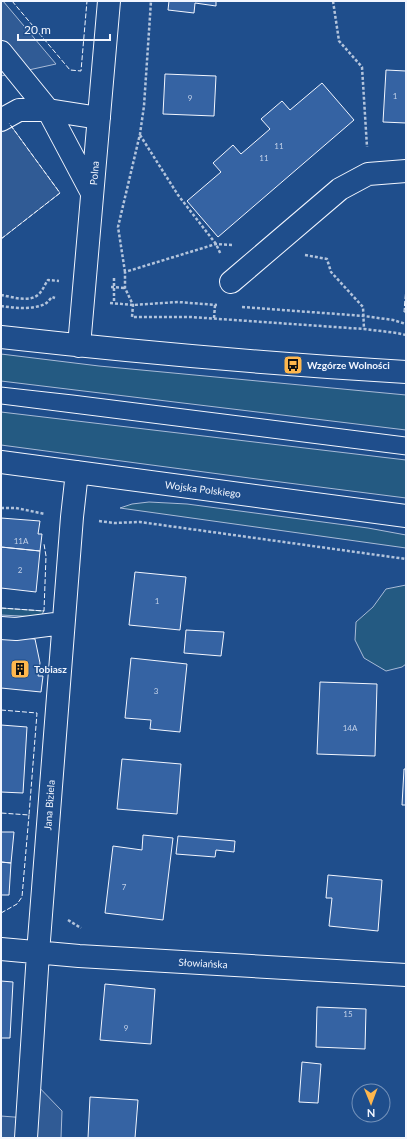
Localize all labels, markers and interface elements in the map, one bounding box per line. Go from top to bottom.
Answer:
scale bar [18,16,110,42]
text: 20 m [24,22,51,37]
house number: 1 [393,91,398,101]
house number: 9 [188,93,193,103]
house number: 11 [274,141,284,151]
house number: 11 [259,153,269,163]
street label: Polna [87,160,101,186]
bus stop icon: Wzgórze Wolności [282,354,304,376]
place label: Wzgórze Wolności [307,359,390,371]
street label: Wojska Polskiego [164,478,242,500]
house number: 11A [14,536,29,546]
house number: 2 [18,565,23,575]
house number: 1 [155,596,160,606]
building icon: Tobiasz [9,658,31,680]
place label: Tobiasz [34,663,67,675]
house number: 3 [154,686,159,696]
house number: 14A [343,723,358,733]
street label: Jana Biziela [41,779,57,831]
house number: 7 [122,882,127,892]
street label: Słowiańska [178,956,228,970]
house number: 15 [343,1009,353,1019]
house number: 9 [124,1023,129,1033]
north arrow [351,1083,391,1123]
text: N [367,1107,376,1120]

